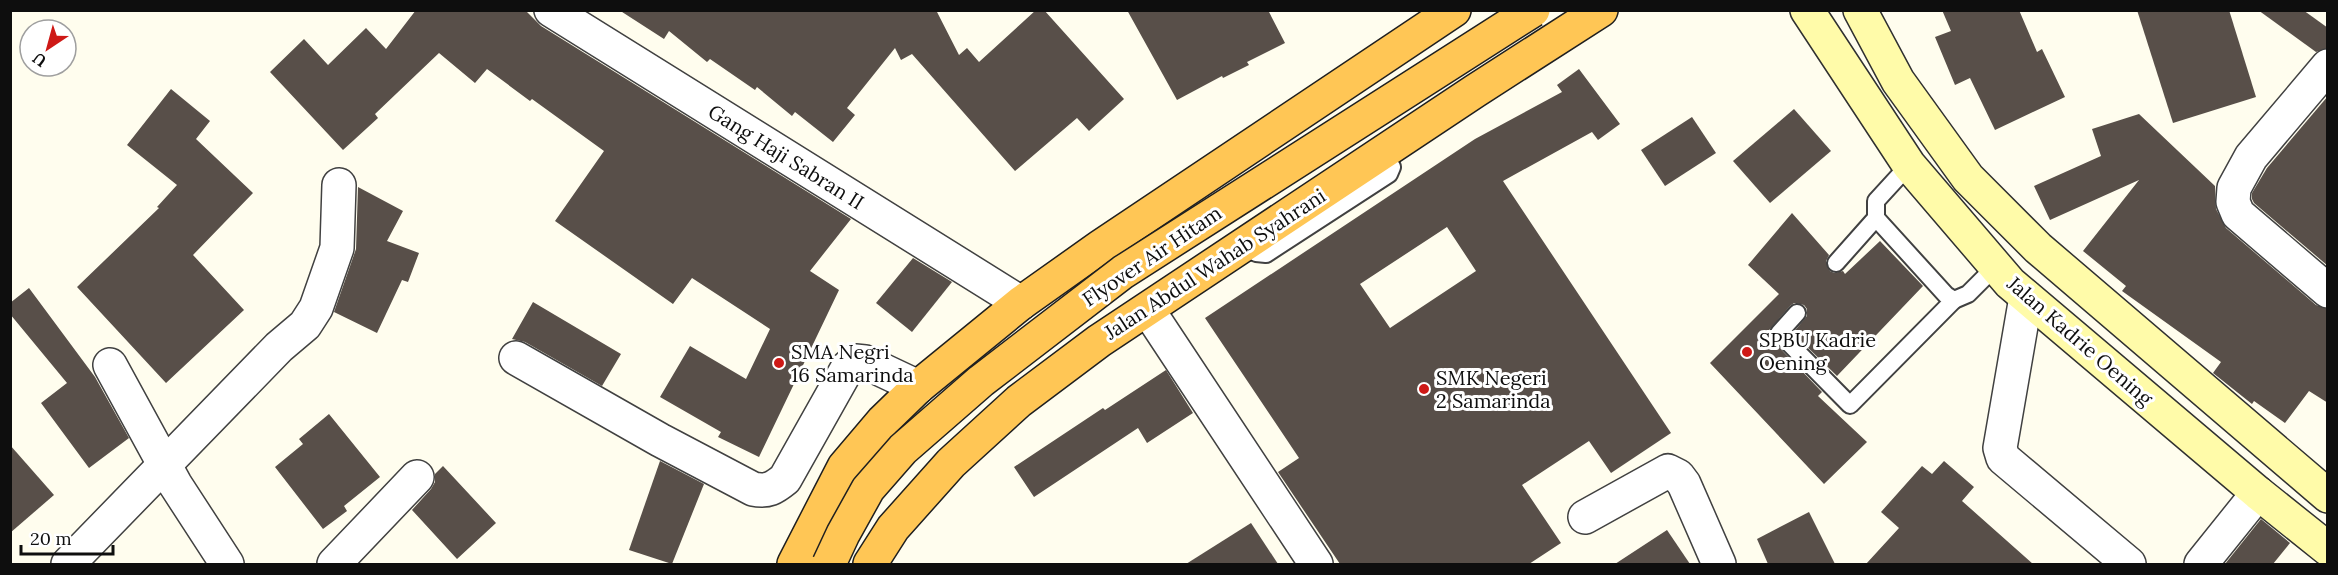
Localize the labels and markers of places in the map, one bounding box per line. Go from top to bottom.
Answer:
place label: SPBU Kadrie Oening [1759,327,1876,375]
place label: SMA Negri 16 Samarinda [791,339,914,387]
marker: SPBU Kadrie Oening [1740,345,1754,359]
marker: SMA Negri 16 Samarinda [772,356,786,370]
place label: SMK Negeri 2 Samarinda [1436,365,1551,413]
marker: SMK Negeri 2 Samarinda [1417,382,1431,396]

